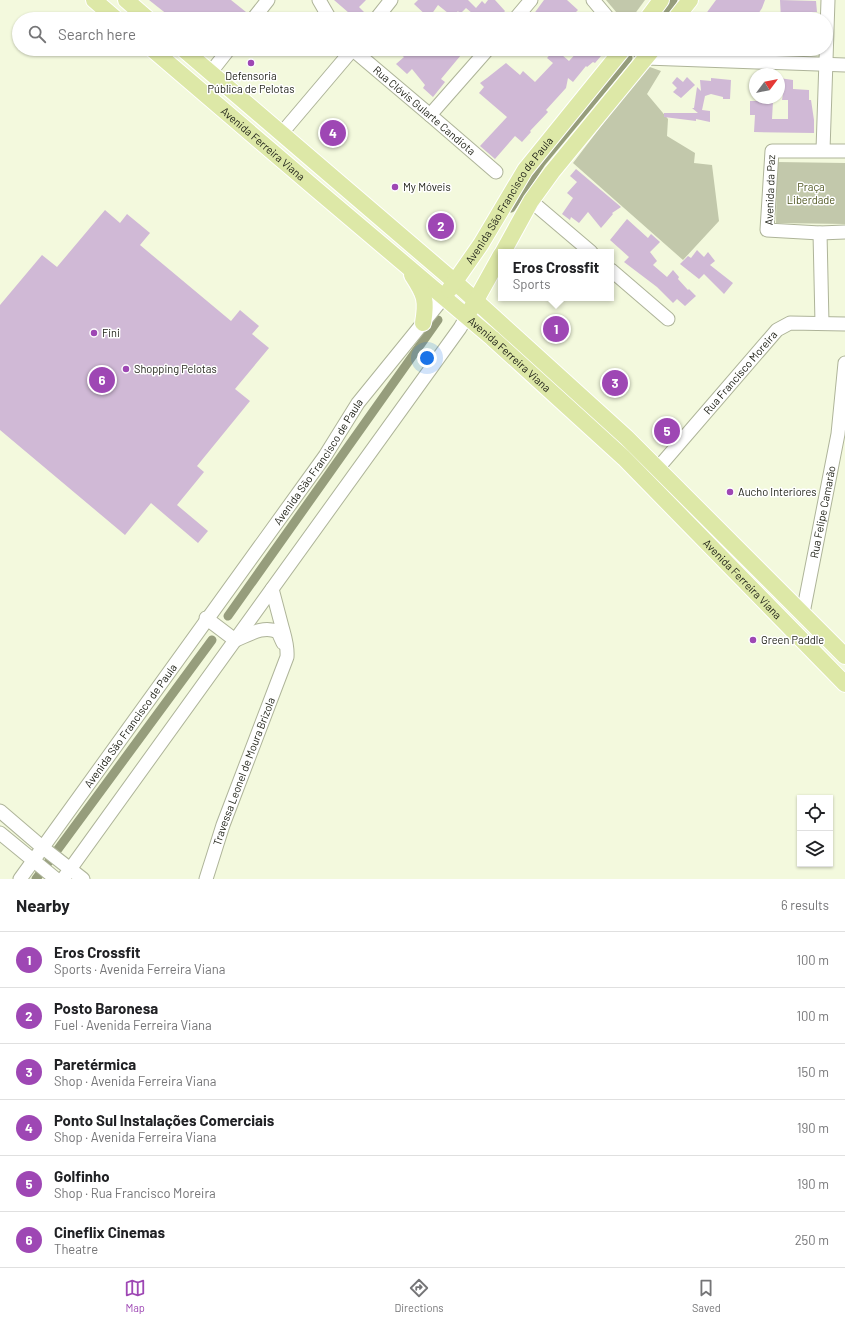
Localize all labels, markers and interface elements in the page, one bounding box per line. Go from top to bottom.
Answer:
search box [12,12,833,56]
icon: search [26,23,48,45]
text: Search here [58,25,136,43]
marker: Defensoria Pública de Pelotas [246,58,256,68]
street label: Rua Clóvis Gularte Candiota [371,63,478,157]
north arrow [749,68,785,104]
place label: Defensoria Pública de Pelotas [208,69,294,95]
street label: Avenida Ferreira Viana [219,104,308,183]
pin: 4 [320,118,346,148]
street label: Avenida São Francisco de Paula [462,134,555,266]
street label: Avenida da Paz [762,154,777,226]
place label: My Móveis [403,180,451,193]
park label: Praça Liberdade [787,180,835,206]
marker: My Móveis [390,182,400,192]
pin: 2 [428,211,454,241]
popup [498,249,614,301]
text: Eros Crossfit [513,258,599,276]
text: Sports [513,276,550,292]
street label: Avenida Ferreira Viana [466,314,554,394]
pin: 1 [543,314,569,344]
place label: Fini [102,326,120,339]
marker: Fini [89,328,99,338]
street label: Rua Francisco Moreira [700,328,779,417]
your location [417,348,437,368]
place label: Shopping Pelotas [134,362,217,375]
marker: Shopping Pelotas [121,364,131,374]
pin: 6 [89,365,115,395]
pin: 3 [602,368,628,398]
street label: Avenida São Francisco de Paula [271,396,365,527]
pin: 5 [654,416,680,446]
street label: Rua Felipe Camarão [807,464,838,559]
place label: Aucho Interiores [738,485,817,498]
marker: Aucho Interiores [725,487,735,497]
street label: Avenida Ferreira Viana [701,536,785,621]
place label: Green Paddle [761,633,824,646]
marker: Green Paddle [748,635,758,645]
street label: Avenida São Francisco de Paula [81,661,179,790]
street label: Travessa Leonel de Moura Brizola [210,695,277,847]
map controls [797,795,833,867]
button: locate [797,795,833,831]
button: layers [797,831,833,867]
text: Nearby [16,895,70,915]
text: 6 results [781,897,829,913]
text: Eros Crossfit [54,943,141,961]
text: 1 [27,952,31,968]
text: 100 m [796,952,829,968]
text: Sports · Avenida Ferreira Viana [54,961,225,977]
text: Posto Baronesa [54,999,158,1017]
text: 2 [25,1008,33,1024]
text: 100 m [796,1008,829,1024]
text: Fuel · Avenida Ferreira Viana [54,1017,212,1033]
text: Paretérmica [54,1055,136,1073]
text: 3 [25,1064,33,1080]
text: 150 m [797,1064,829,1080]
text: Shop · Avenida Ferreira Viana [54,1073,216,1089]
text: Ponto Sul Instalações Comerciais [54,1111,274,1129]
text: 4 [25,1120,33,1136]
text: 190 m [797,1120,829,1136]
text: Shop · Avenida Ferreira Viana [54,1129,216,1145]
text: Golfinho [54,1167,110,1185]
text: 5 [25,1176,33,1192]
text: 190 m [797,1176,829,1192]
text: Shop · Rua Francisco Moreira [54,1185,216,1201]
text: Cineflix Cinemas [54,1223,165,1241]
text: 6 [26,1232,32,1248]
text: 250 m [795,1232,829,1248]
text: Theatre [54,1241,98,1257]
tab: Map [124,1277,146,1314]
tab: Directions [394,1277,444,1314]
tab: Saved [692,1277,721,1314]

